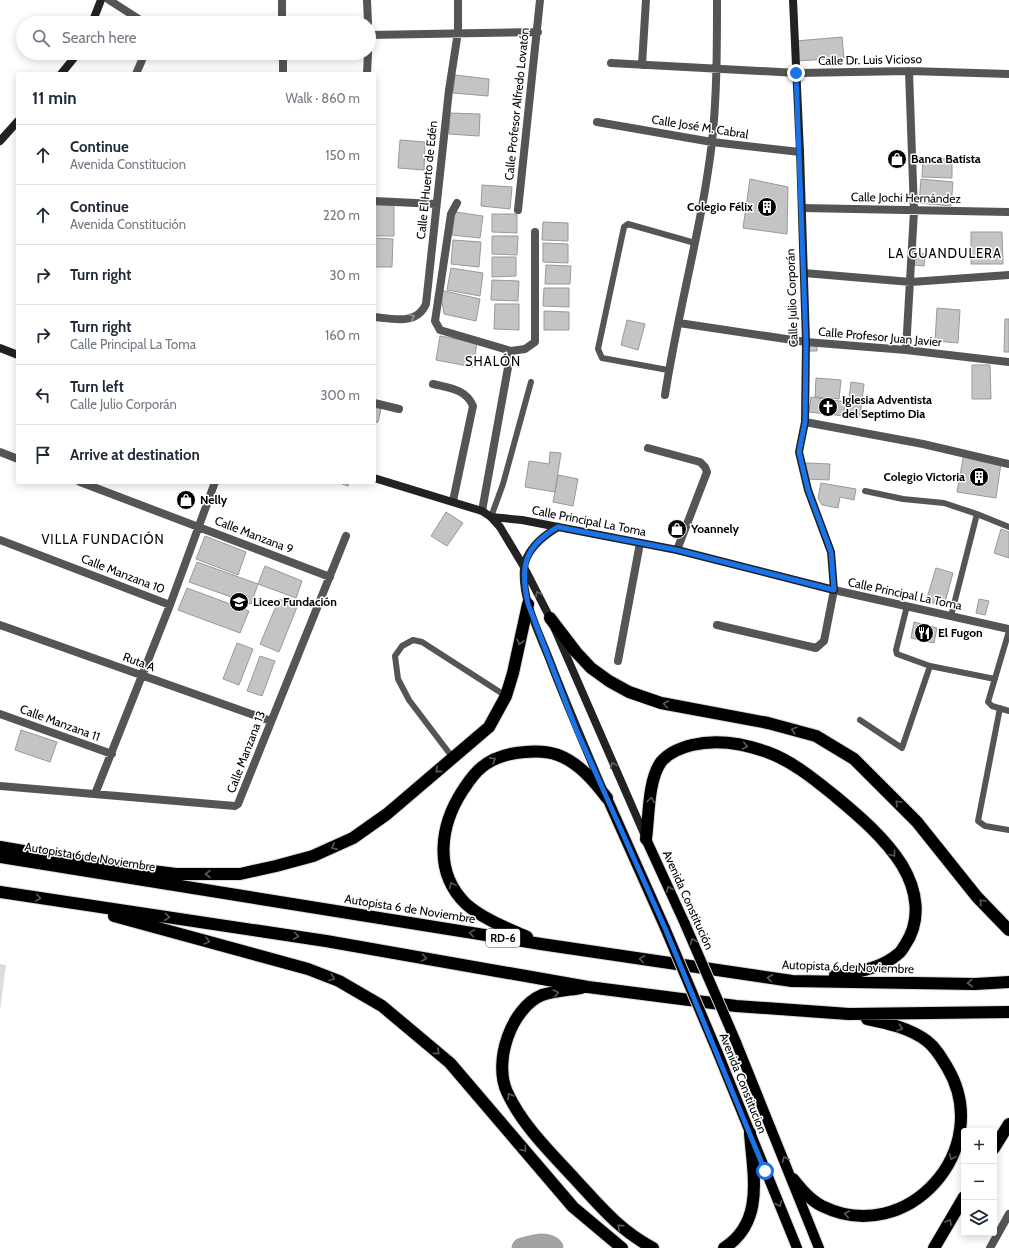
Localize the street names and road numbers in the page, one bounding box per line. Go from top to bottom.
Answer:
street label: Calle Profesor Alfredo Lovatón [501,26,532,181]
street label: Calle Dr. Luis Vicioso [818,51,922,68]
street label: Calle José M. Cabral [651,111,750,142]
street label: Calle El Huerto de Edén [413,120,440,240]
street label: Calle Jochi Hernández [851,189,962,206]
street label: Calle Julio Corporán [782,248,801,348]
street label: Calle Profesor Juan Javier [818,324,943,349]
street label: Calle Principal La Toma [531,502,648,539]
street label: Calle Manzana 9 [213,513,296,556]
street label: Calle Manzana 10 [79,551,167,596]
street label: Calle Principal La Toma [847,574,964,613]
street label: Ruta A [121,649,158,674]
street label: Calle Manzana 11 [18,701,102,744]
street label: Calle Manzana 13 [223,709,268,795]
street label: Autopista 6 de Noviembre [24,839,157,874]
street label: Avenida Constitución [660,848,717,952]
street label: Autopista 6 de Noviembre [344,891,477,926]
road number: RD-6 [486,929,520,947]
street label: Autopista 6 de Noviembre [782,957,914,976]
street label: Avenida Constitucion [716,1030,771,1135]

